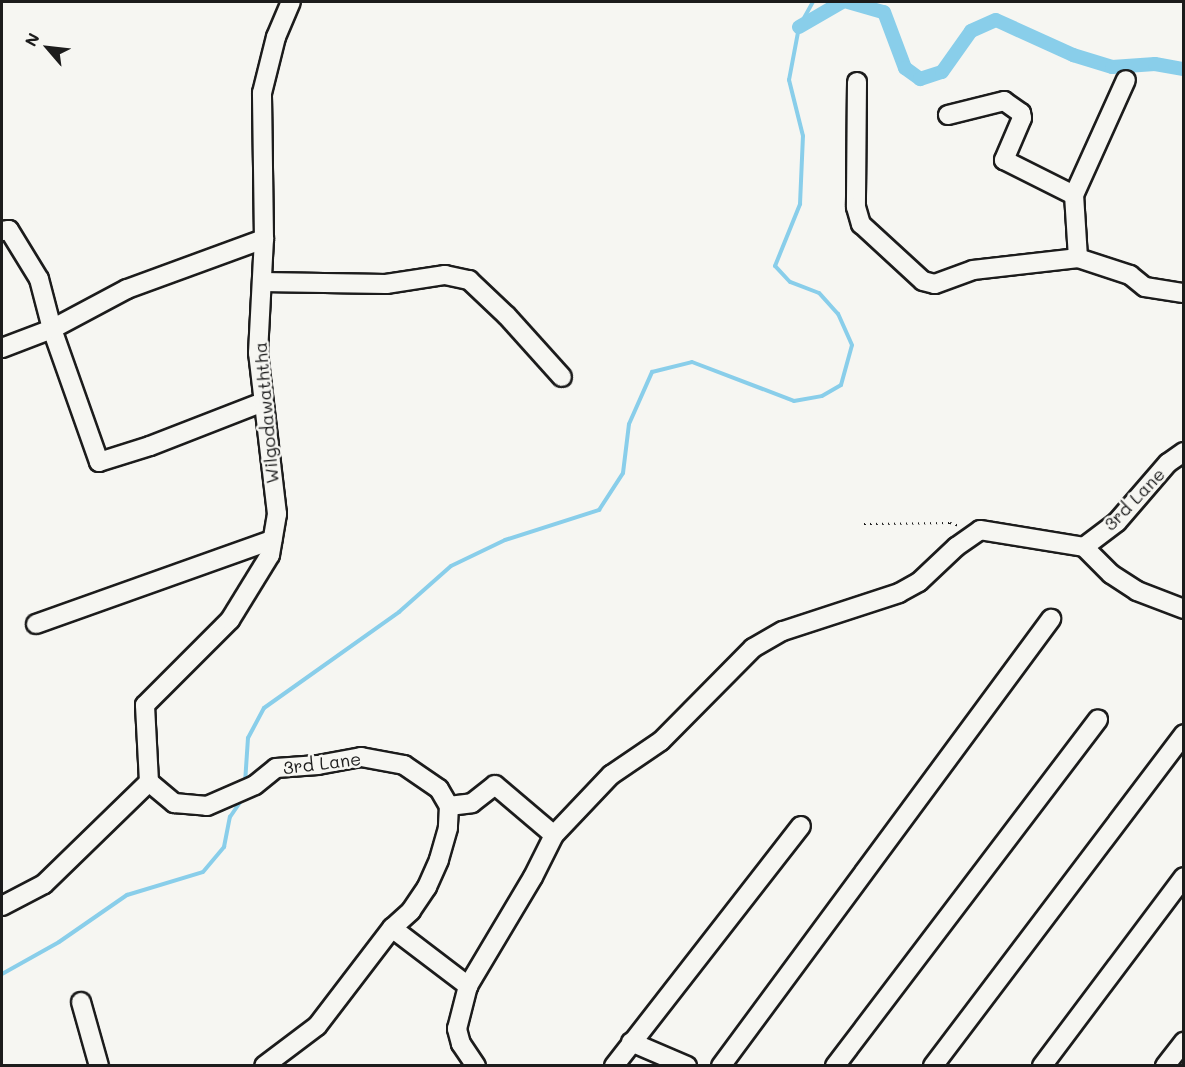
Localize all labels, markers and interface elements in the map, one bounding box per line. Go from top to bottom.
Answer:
north arrow [18,18,78,78]
text: N [20,29,44,50]
street label: Wilgodawaththa [249,341,283,485]
street label: 3rd Lane [1099,463,1169,535]
street label: 3rd Lane [282,747,362,779]

